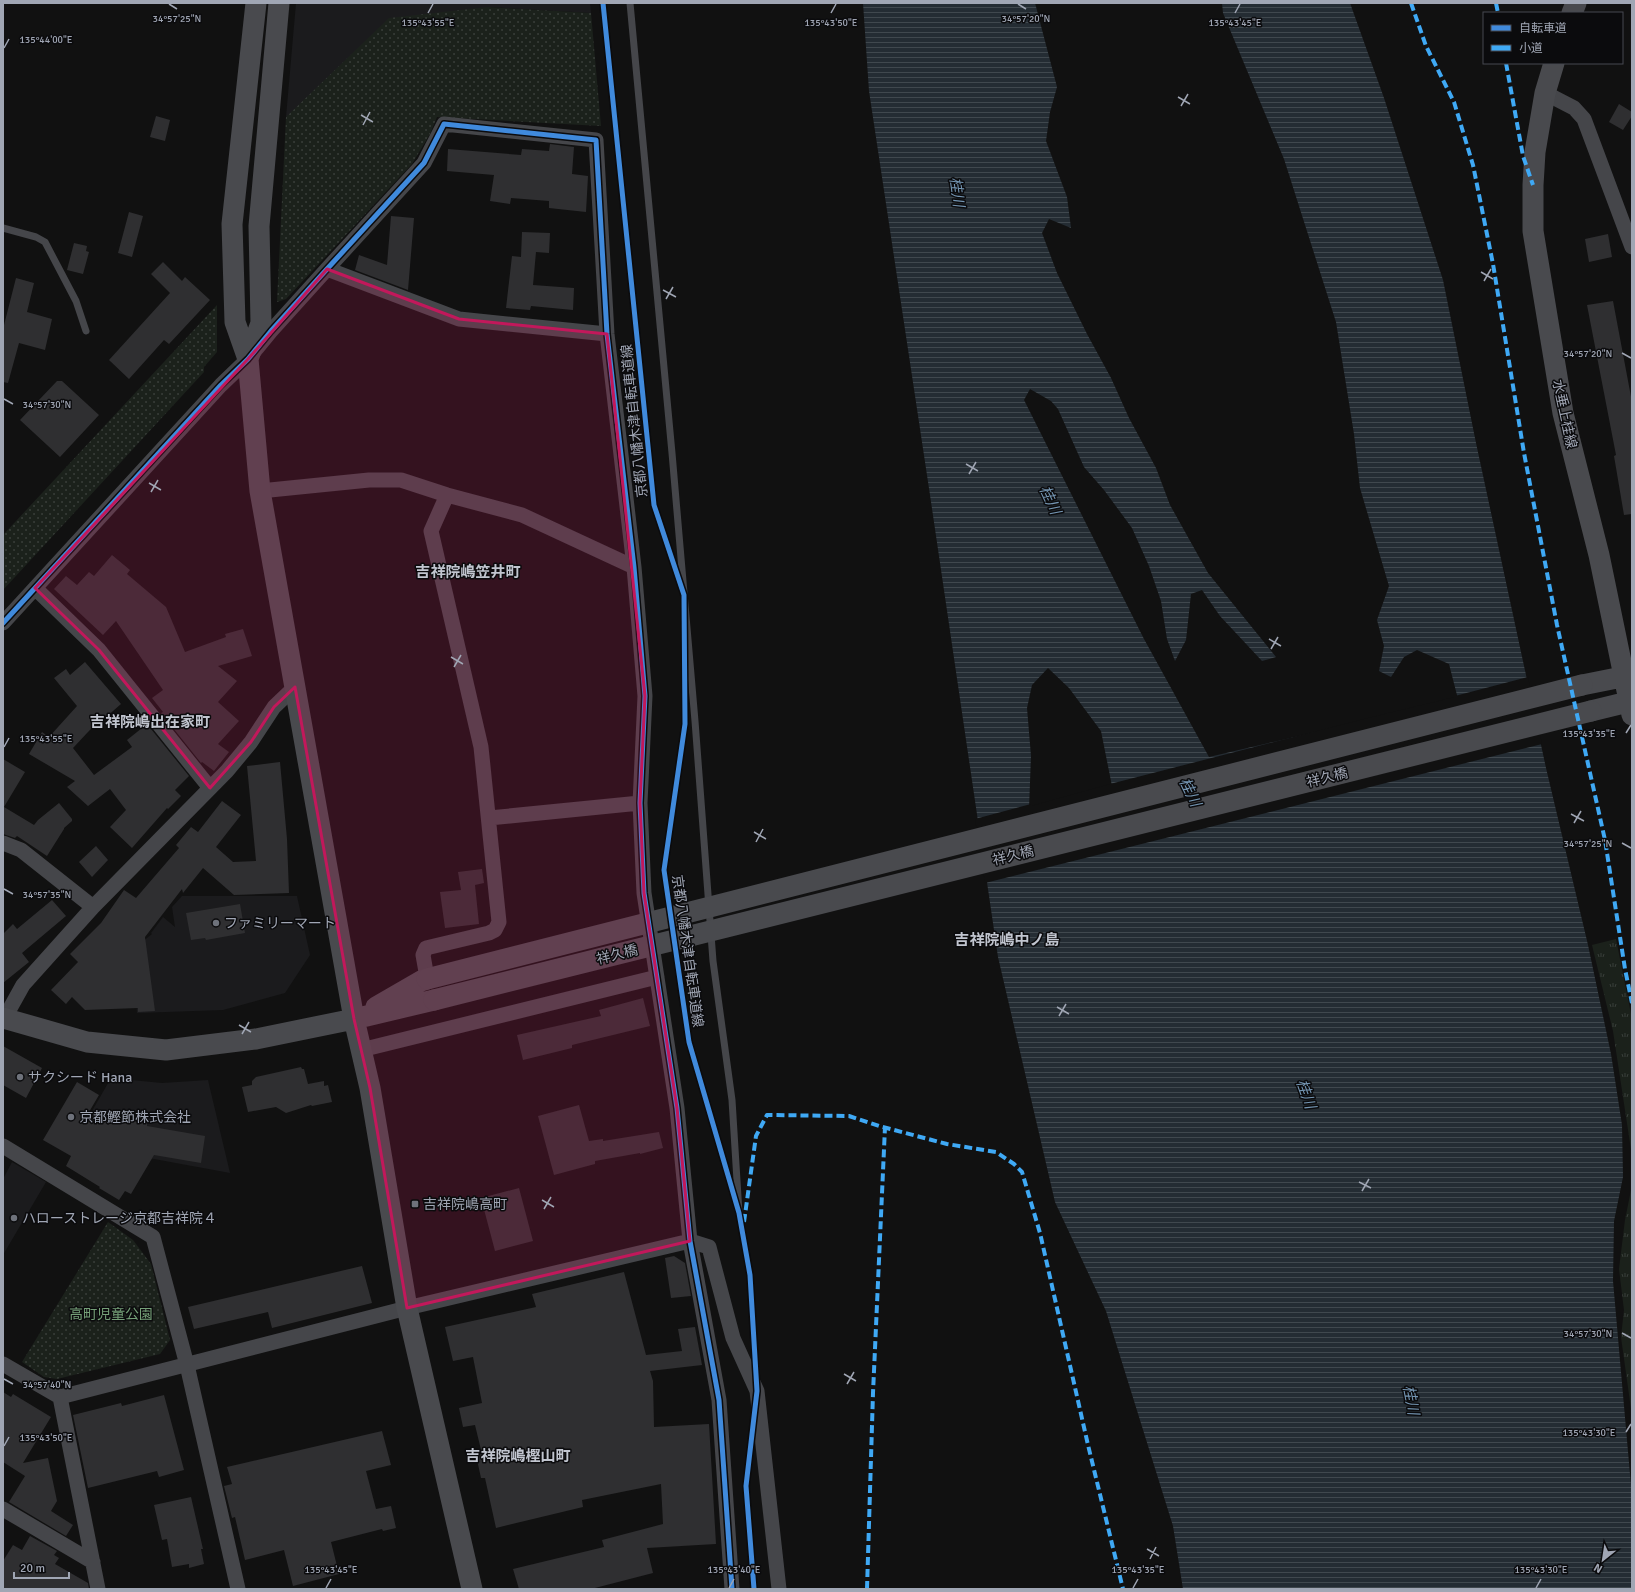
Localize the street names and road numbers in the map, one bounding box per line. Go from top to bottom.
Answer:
street label: 京都八幡木津自転車道線 [618,343,651,498]
street label: 水垂上桂線 [1549,378,1580,450]
street label: 祥久橋 [1305,764,1350,791]
street label: 祥久橋 [991,842,1036,869]
street label: 京都八幡木津自転車道線 [668,874,707,1029]
street label: 祥久橋 [595,941,640,968]

